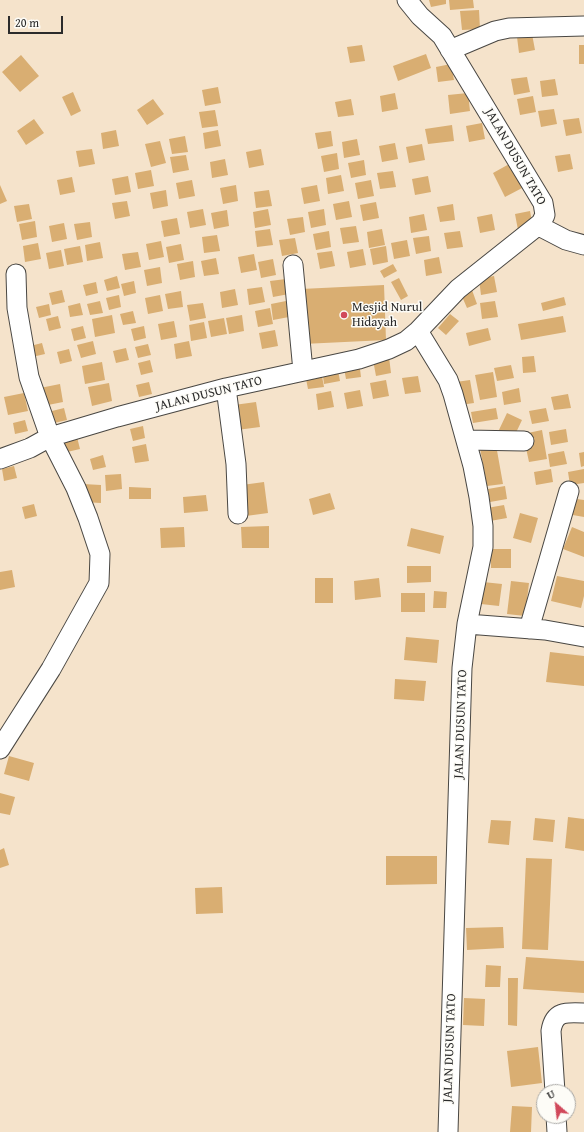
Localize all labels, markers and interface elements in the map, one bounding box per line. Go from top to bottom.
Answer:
scale bar [10,8,65,34]
text: 20 m [15,14,39,31]
street label: JALAN DUSUN TATO [481,106,549,208]
place label: Mesjid Nurul Hidayah [352,300,422,331]
marker: Mesjid Nurul Hidayah [339,310,349,320]
street label: JALAN DUSUN TATO [154,373,264,415]
street label: JALAN DUSUN TATO [451,669,471,779]
street label: JALAN DUSUN TATO [440,993,460,1103]
north arrow [536,1084,576,1124]
text: U [544,1085,558,1103]

